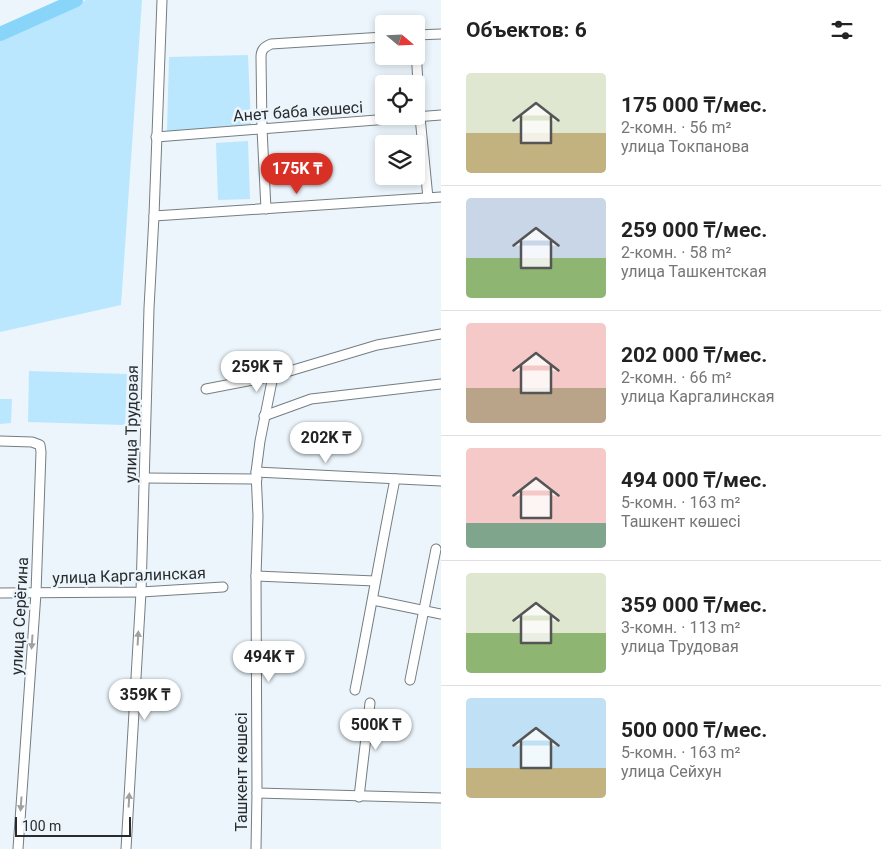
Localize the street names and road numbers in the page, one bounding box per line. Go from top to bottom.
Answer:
street label: Анет баба көшесі [232,97,364,126]
street label: улица Трудовая [121,365,142,483]
street label: улица Серёгина [7,557,32,676]
street label: улица Каргалинская [52,563,206,588]
street label: Ташкент көшесі [232,712,251,832]

